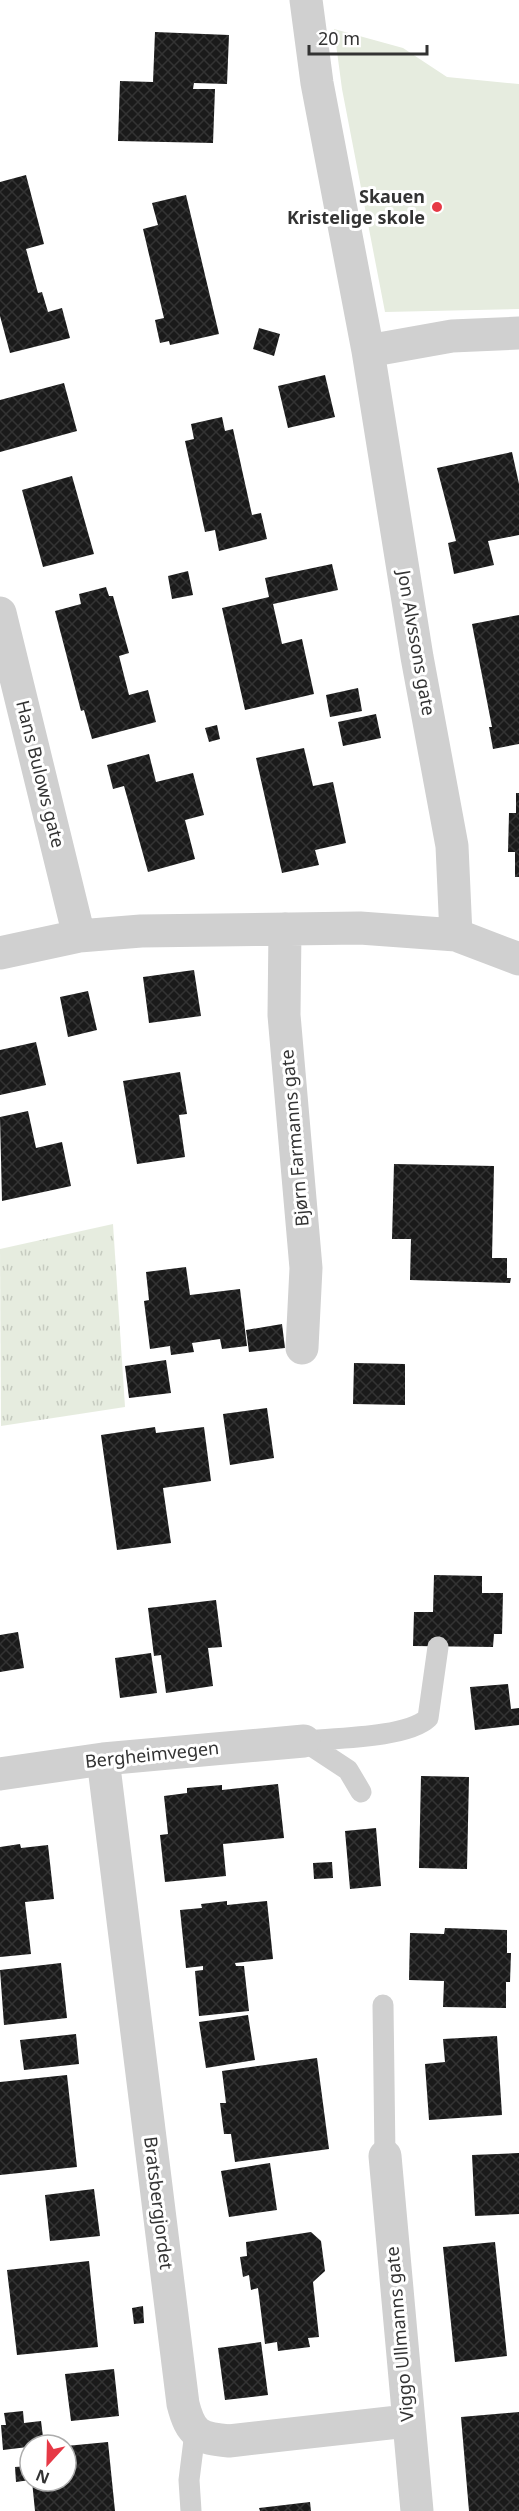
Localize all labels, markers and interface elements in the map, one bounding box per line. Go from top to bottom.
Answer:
scale bar [309,18,428,56]
text: 20 m [318,26,360,50]
place label: Skauen Kristelige skole [287,184,425,229]
marker: Skauen Kristelige skole [430,200,444,214]
street label: Jon Alvssons gate [392,566,442,717]
street label: Hans Bulows gate [11,698,71,850]
street label: Bjørn Farmanns gate [274,1049,314,1228]
street label: Bergheimvegen [84,1735,220,1773]
street label: Bratsbergjordet [139,2135,179,2271]
street label: Viggo Ullmanns gate [379,2245,419,2423]
north arrow [18,2433,78,2493]
text: N [32,2464,53,2490]

